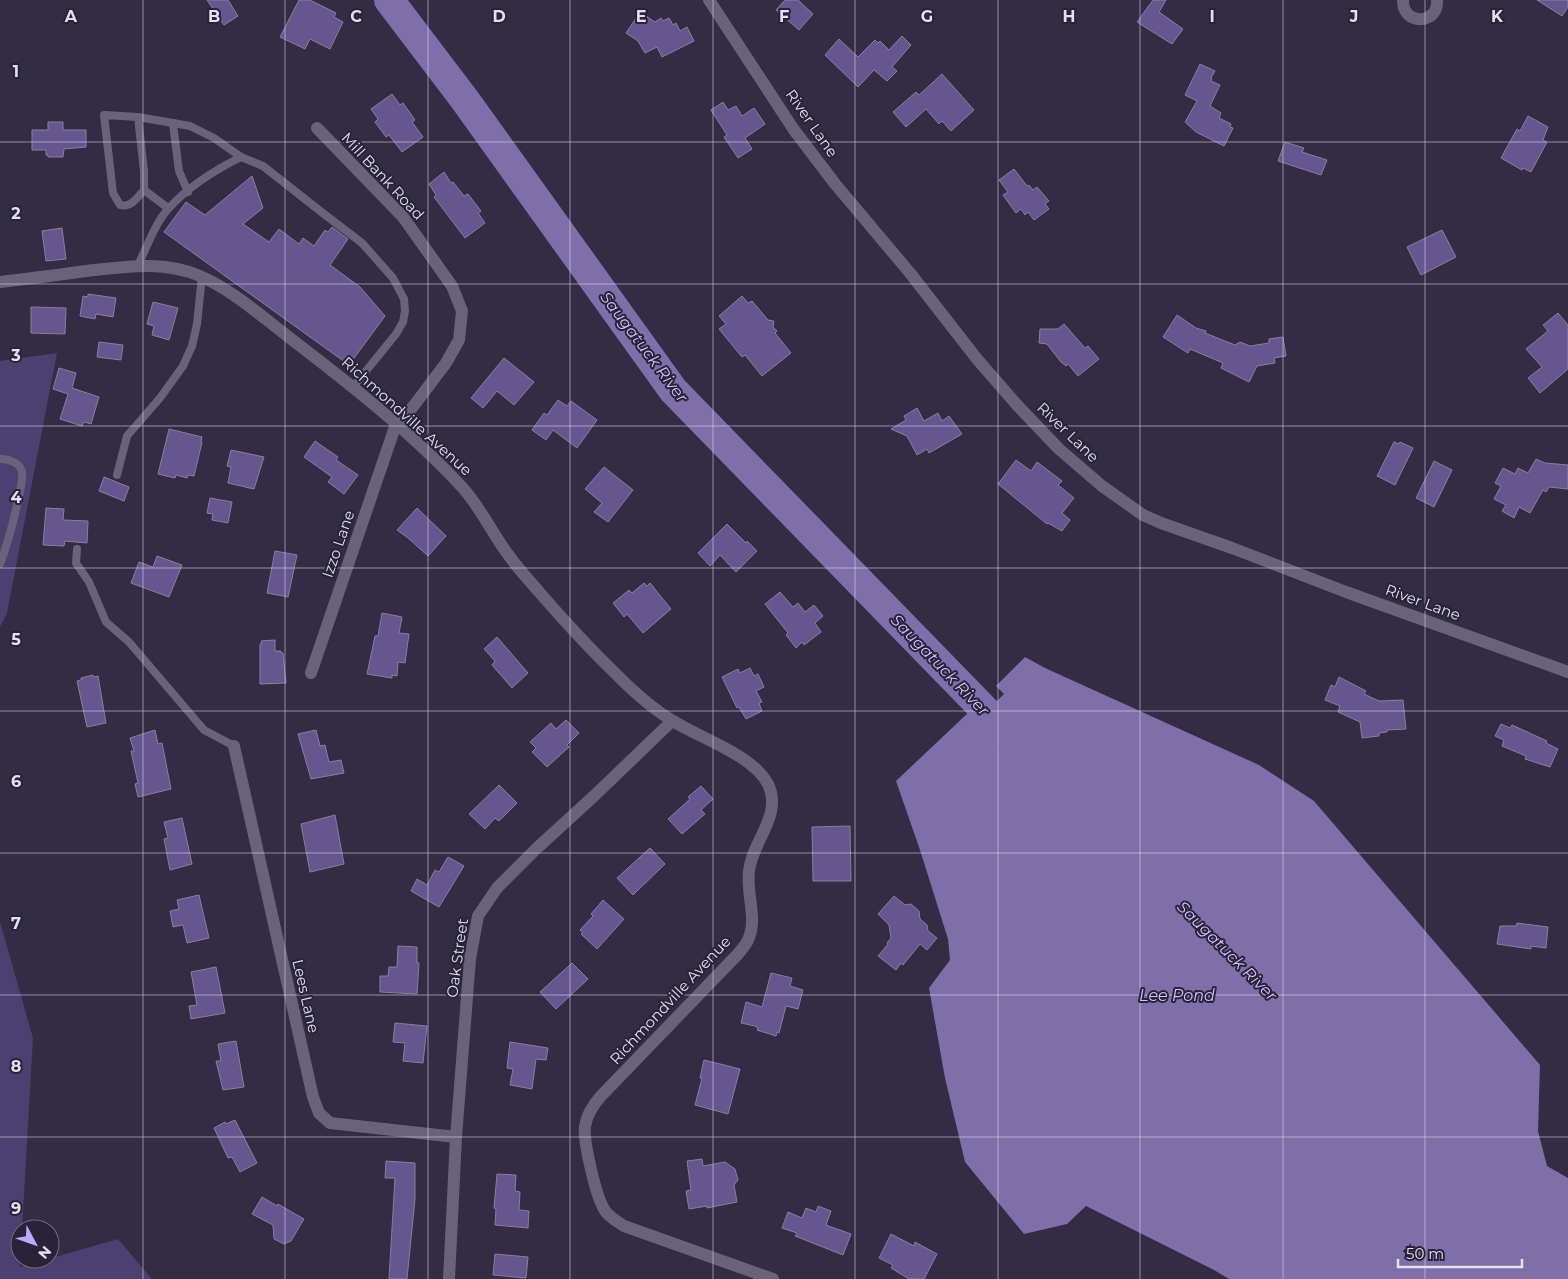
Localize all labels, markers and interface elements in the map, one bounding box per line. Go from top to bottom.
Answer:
text: A [64,7,78,26]
text: B [208,7,220,26]
text: C [350,7,362,26]
text: D [492,7,506,26]
text: E [636,7,646,26]
text: F [779,7,789,26]
text: G [921,7,933,26]
text: H [1063,7,1075,26]
text: I [1209,7,1215,26]
text: J [1349,7,1358,26]
text: K [1491,7,1504,26]
text: 1 [13,62,19,81]
street label: River Lane [782,85,842,161]
street label: Mill Bank Road [338,128,428,224]
text: 2 [11,204,21,223]
water label: Saugatuck River [596,288,692,406]
text: 3 [10,346,21,365]
street label: Richmondville Avenue [338,352,476,480]
street label: River Lane [1033,398,1103,466]
text: 4 [10,488,22,507]
street label: Izzo Lane [318,508,358,580]
street label: River Lane [1383,580,1463,624]
water label: Saugatuck River [887,610,994,720]
text: 5 [11,630,21,649]
text: 6 [11,772,21,791]
water label: Saugatuck River [1173,897,1281,1005]
text: 7 [11,914,21,933]
street label: Oak Street [442,917,472,999]
street label: Richmondville Avenue [605,932,735,1068]
street label: Lees Lane [288,957,324,1035]
water label: Lee Pond [1139,986,1215,1005]
text: 8 [11,1057,21,1076]
text: 9 [11,1199,21,1218]
north arrow [10,1219,60,1269]
scale bar [1398,1236,1522,1268]
text: N [34,1242,55,1263]
text: 50 m [1406,1244,1444,1263]

